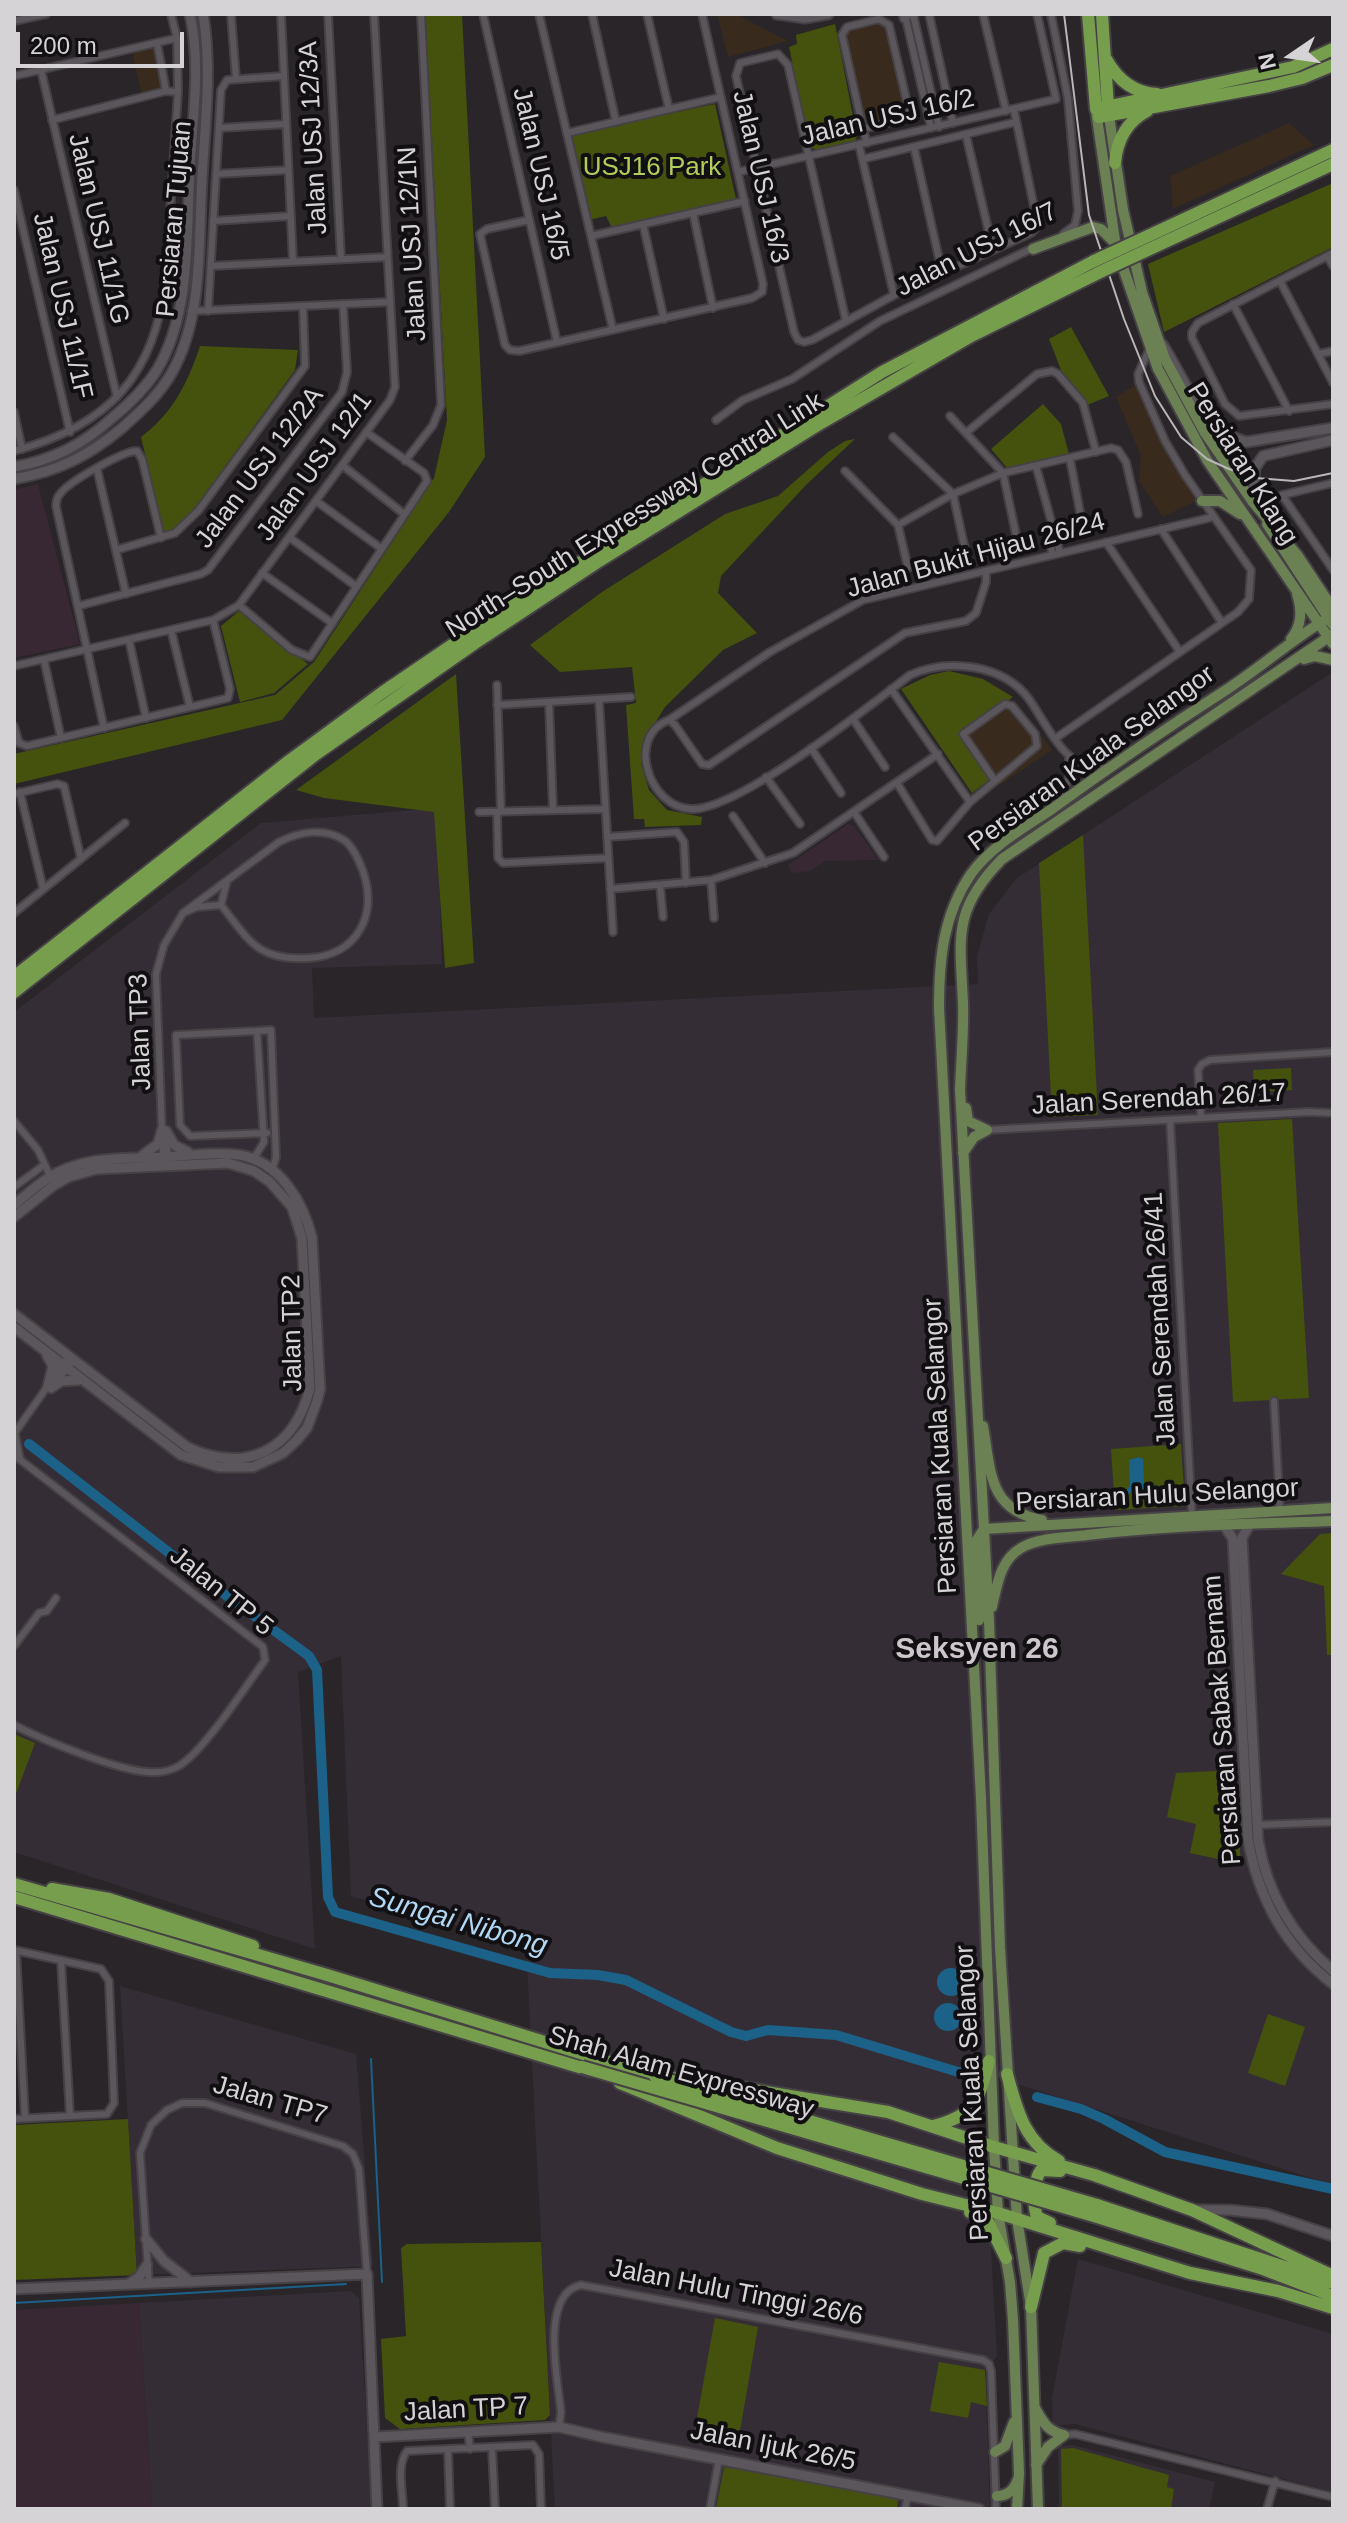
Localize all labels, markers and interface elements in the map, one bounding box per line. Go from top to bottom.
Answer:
scale bar [20,16,188,66]
north arrow [1251,16,1331,96]
text: 200 m [30,32,97,59]
street label: Jalan USJ 12/3A [293,40,335,236]
text: N [1253,51,1281,72]
street label: Jalan USJ 16/2 [799,83,977,153]
street label: Jalan USJ 16/5 [505,85,575,263]
street label: Jalan USJ 16/3 [725,88,795,266]
street label: Persiaran Tujuan [151,119,199,319]
street label: Jalan USJ 11/1G [61,131,135,327]
street label: Jalan USJ 12/1N [392,146,434,342]
park label: USJ16 Park [583,152,721,184]
street label: Jalan USJ 16/7 [891,196,1063,304]
street label: Jalan USJ 11/1F [25,210,99,402]
street label: Persiaran Klang [1180,377,1304,551]
street label: Jalan USJ 12/2A [189,381,331,555]
street label: North–South Expressway Central Link [440,386,830,646]
street label: Jalan USJ 12/1 [251,387,379,547]
street label: Jalan Bukit Hijau 26/24 [844,507,1108,605]
street label: Persiaran Kuala Selangor [963,659,1221,859]
street label: Jalan TP3 [123,973,159,1091]
street label: Jalan Serendah 26/17 [1031,1078,1287,1122]
street label: Jalan Serendah 26/41 [1139,1191,1183,1447]
street label: Jalan TP2 [276,1274,310,1392]
street label: Persiaran Kuala Selangor [918,1297,964,1595]
street label: Persiaran Hulu Selangor [1015,1473,1299,1519]
street label: Jalan TP 5 [163,1541,279,1643]
street label: Persiaran Sabak Bernam [1197,1574,1249,1866]
district label: Seksyen 26 [895,1632,1059,1668]
water label: Sungai Nibong [365,1881,551,1963]
street label: Persiaran Kuala Selangor [950,1944,996,2242]
street label: Shah Alam Expressway [545,2020,817,2126]
street label: Jalan TP7 [209,2070,331,2132]
street label: Jalan Hulu Tinggi 26/6 [607,2253,865,2333]
street label: Jalan TP 7 [403,2391,529,2429]
street label: Jalan Ijuk 26/5 [688,2416,858,2478]

